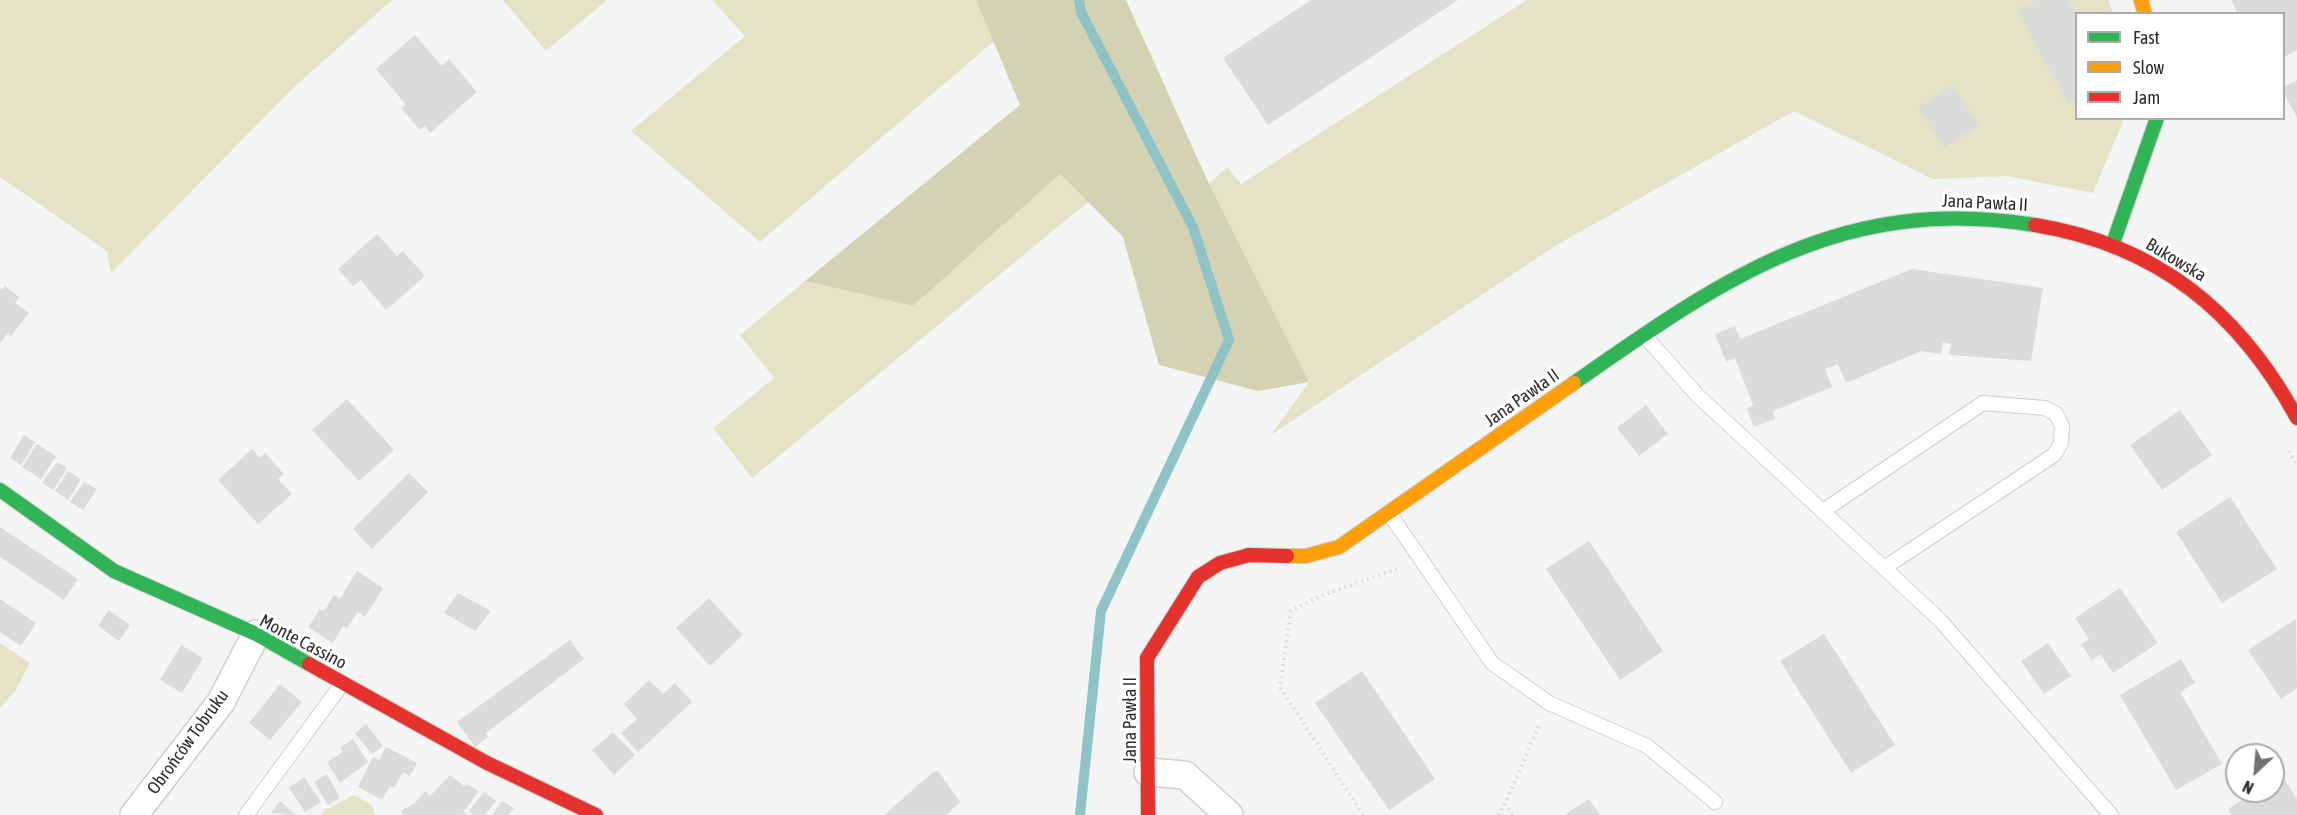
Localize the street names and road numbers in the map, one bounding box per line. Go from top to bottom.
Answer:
street label: Jana Pawła II [1941,190,2029,216]
street label: Bukowska [2142,234,2210,286]
street label: Jana Pawła II [1481,364,1563,432]
street label: Monte Cassino [256,610,350,674]
street label: Jana Pawła II [1119,677,1141,763]
street label: Obrońców Tobruku [143,685,233,799]

